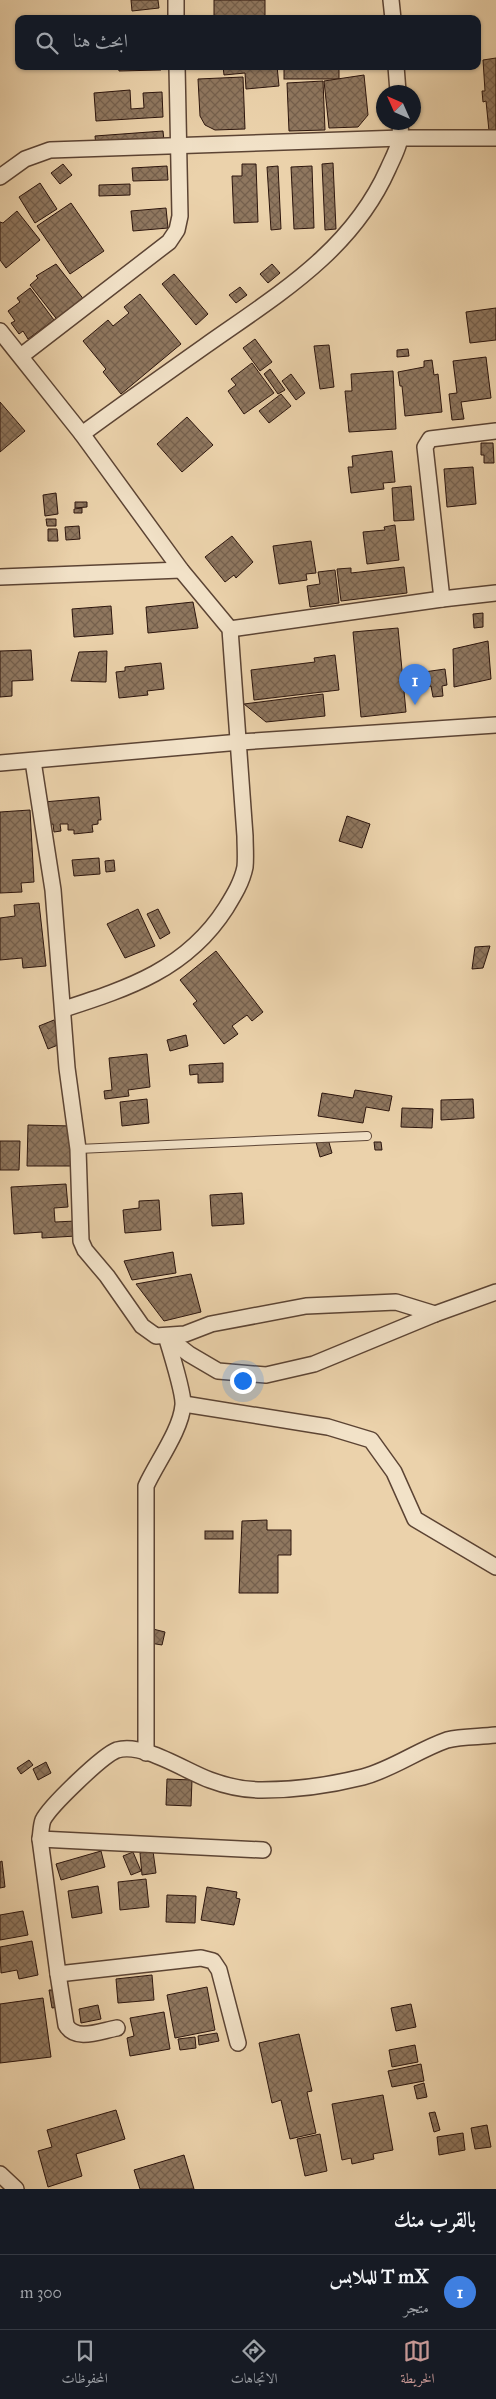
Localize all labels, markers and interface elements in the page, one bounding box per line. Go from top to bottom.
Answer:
search box [15,15,481,70]
icon: search [33,29,61,57]
text: ابحث هنا [73,29,128,52]
north arrow [376,85,421,130]
pin: 1 [399,664,431,705]
your location [230,1368,256,1394]
text: بالقرب منك [394,2207,476,2233]
text: T mX للملابس [330,2265,429,2288]
text: 300 m [20,2283,62,2302]
text: 1 [457,2283,463,2302]
text: متجر [404,2298,429,2317]
tab: المحفوظات [62,2337,108,2392]
tab: الاتجاهات [231,2337,277,2392]
tab: الخريطة [400,2337,435,2392]

